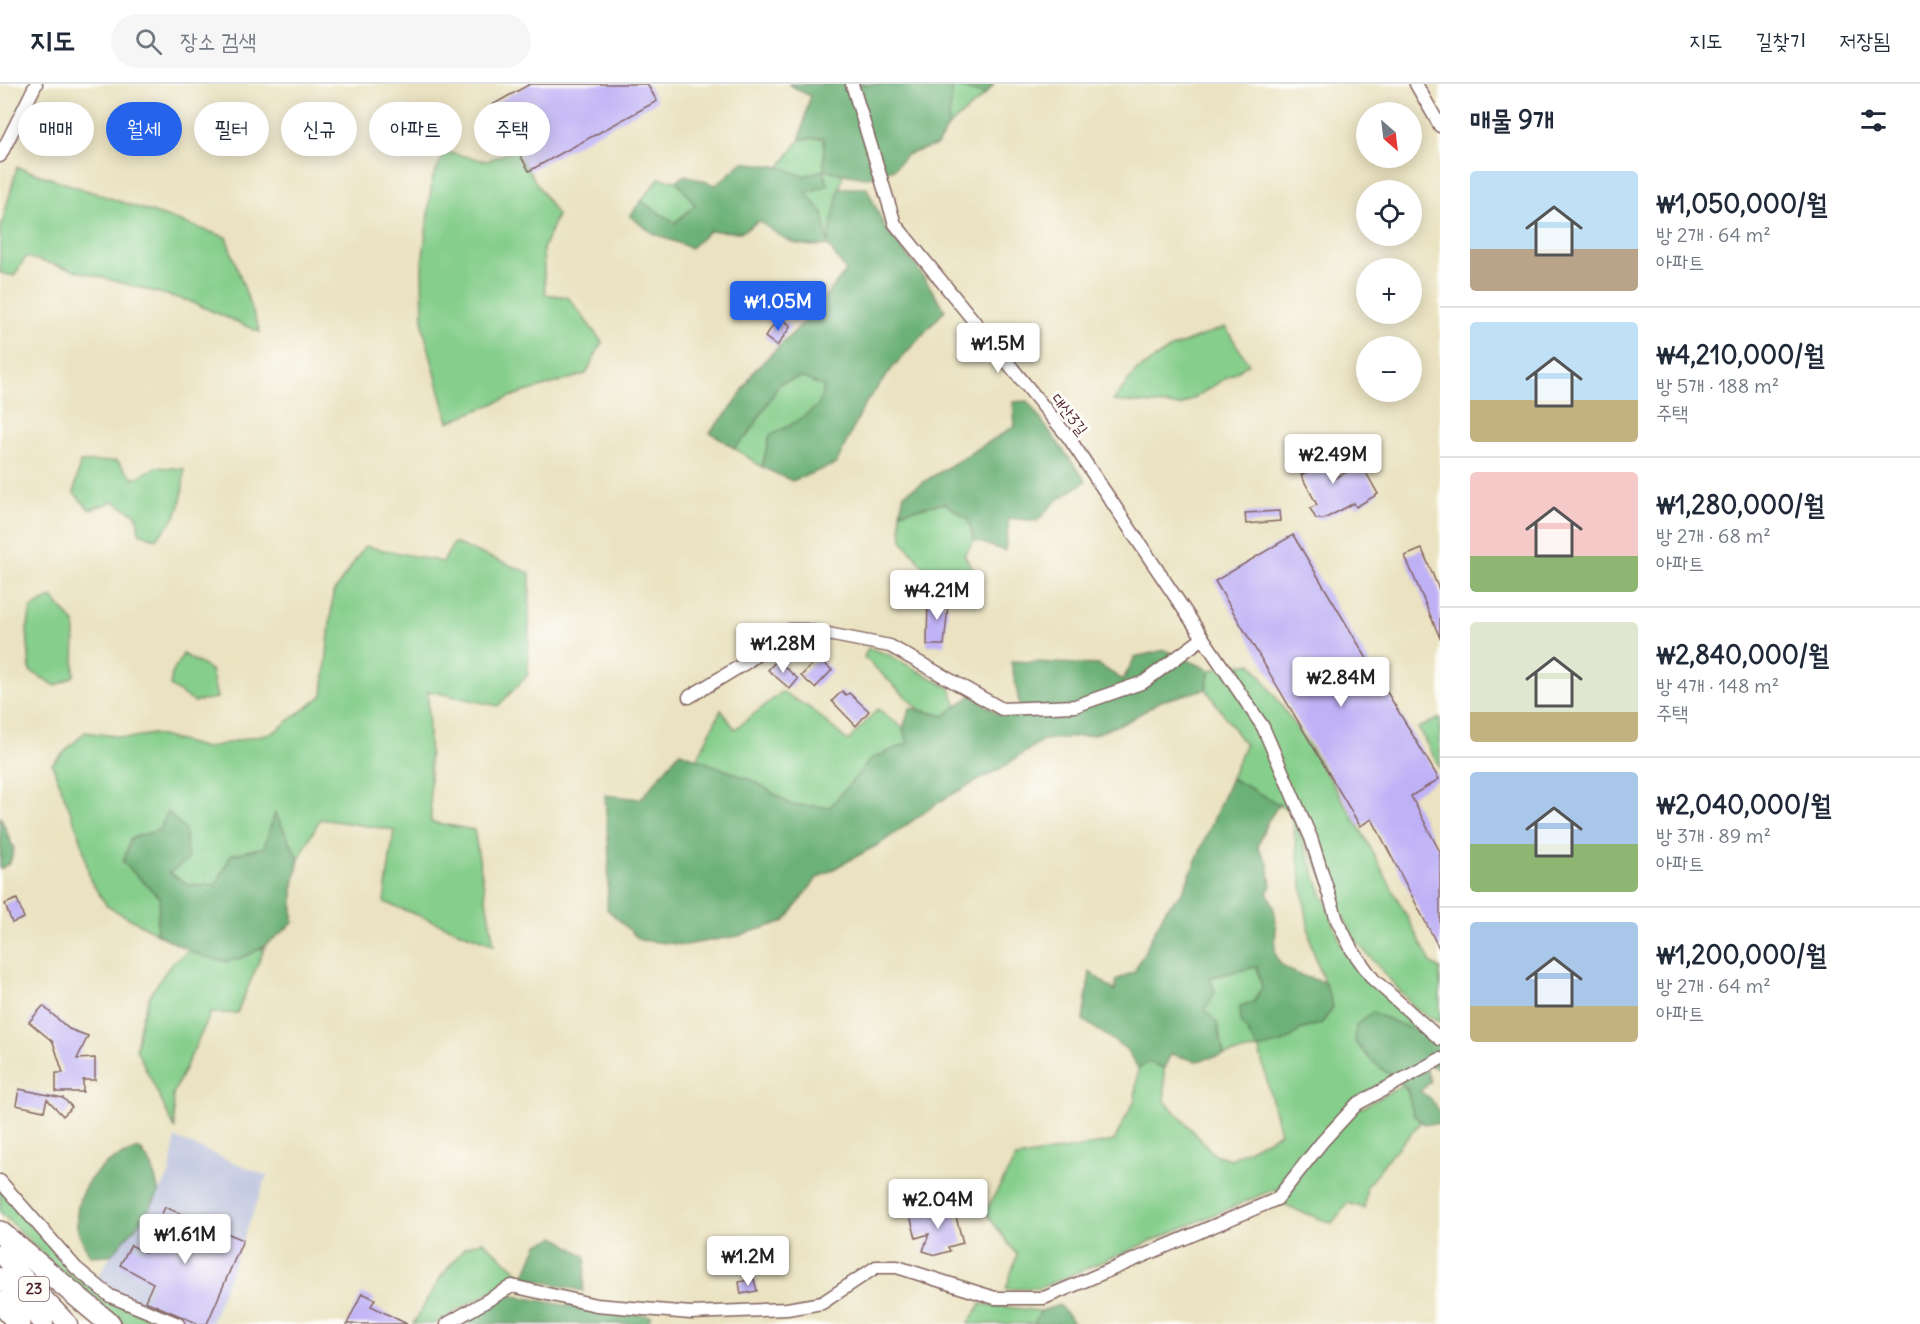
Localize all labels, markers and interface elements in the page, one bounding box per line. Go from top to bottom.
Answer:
search box [111,14,531,68]
text: 지도 [30,22,75,58]
icon: search [132,25,165,58]
text: 장소 검색 [180,27,256,55]
text: 지도 [1689,27,1723,54]
text: 길찾기 [1756,27,1806,54]
text: 저장됨 [1839,27,1890,54]
chip: 매매 [18,102,94,156]
chip: 월세 [106,102,182,156]
chip: 필터 [194,102,269,156]
chip: 신규 [281,102,357,156]
chip: 아파트 [369,102,462,156]
chip: 주택 [474,102,550,156]
north arrow [1356,102,1422,168]
map controls [1356,102,1422,402]
text: 매물 9개 [1470,103,1554,136]
icon: filters [1857,104,1890,137]
button: locate [1356,180,1422,246]
text: ₩1,050,000/월 [1656,187,1827,220]
icon: home [1518,195,1590,267]
text: 방 2개 · 64 m² [1656,222,1771,247]
text: 아파트 [1656,249,1704,274]
button: + [1356,258,1422,324]
pin: ₩1.05M [729,281,827,332]
text: ₩1.05M [744,288,812,313]
pin: ₩1.5M [956,323,1040,374]
text: ₩1.5M [971,330,1025,355]
button: − [1356,336,1422,402]
text: ₩4,210,000/월 [1656,338,1824,371]
icon: home [1518,346,1590,418]
text: 방 5개 · 188 m² [1656,373,1779,398]
street label: 대산3길 [1047,389,1093,439]
text: 주택 [1656,400,1688,425]
pin: ₩2.49M [1284,434,1382,485]
text: ₩2.49M [1299,441,1367,466]
text: ₩1,280,000/월 [1656,488,1824,521]
icon: home [1518,496,1590,568]
text: 방 2개 · 68 m² [1656,523,1771,548]
text: 아파트 [1656,550,1704,575]
pin: ₩4.21M [888,570,986,621]
text: ₩4.21M [904,577,970,602]
pin: ₩1.28M [734,623,832,674]
text: ₩1.28M [750,630,816,655]
text: ₩2,840,000/월 [1656,638,1829,671]
icon: home [1518,646,1590,718]
pin: ₩2.84M [1292,657,1390,708]
text: ₩2.84M [1306,664,1376,689]
text: 방 4개 · 148 m² [1656,673,1779,698]
text: 주택 [1656,700,1688,725]
text: ₩2,040,000/월 [1656,788,1831,821]
icon: home [1518,796,1590,868]
text: 방 3개 · 89 m² [1656,823,1771,848]
text: 아파트 [1656,850,1704,875]
text: ₩1,200,000/월 [1656,938,1826,971]
icon: home [1518,946,1590,1018]
text: 방 2개 · 64 m² [1656,973,1771,998]
text: 아파트 [1656,1000,1704,1025]
pin: ₩2.04M [889,1179,987,1230]
text: ₩2.04M [903,1186,973,1211]
pin: ₩1.61M [136,1214,234,1265]
text: ₩1.61M [154,1221,216,1246]
pin: ₩1.2M [706,1236,790,1287]
text: ₩1.2M [721,1243,775,1268]
road number: 23 [19,1277,49,1301]

